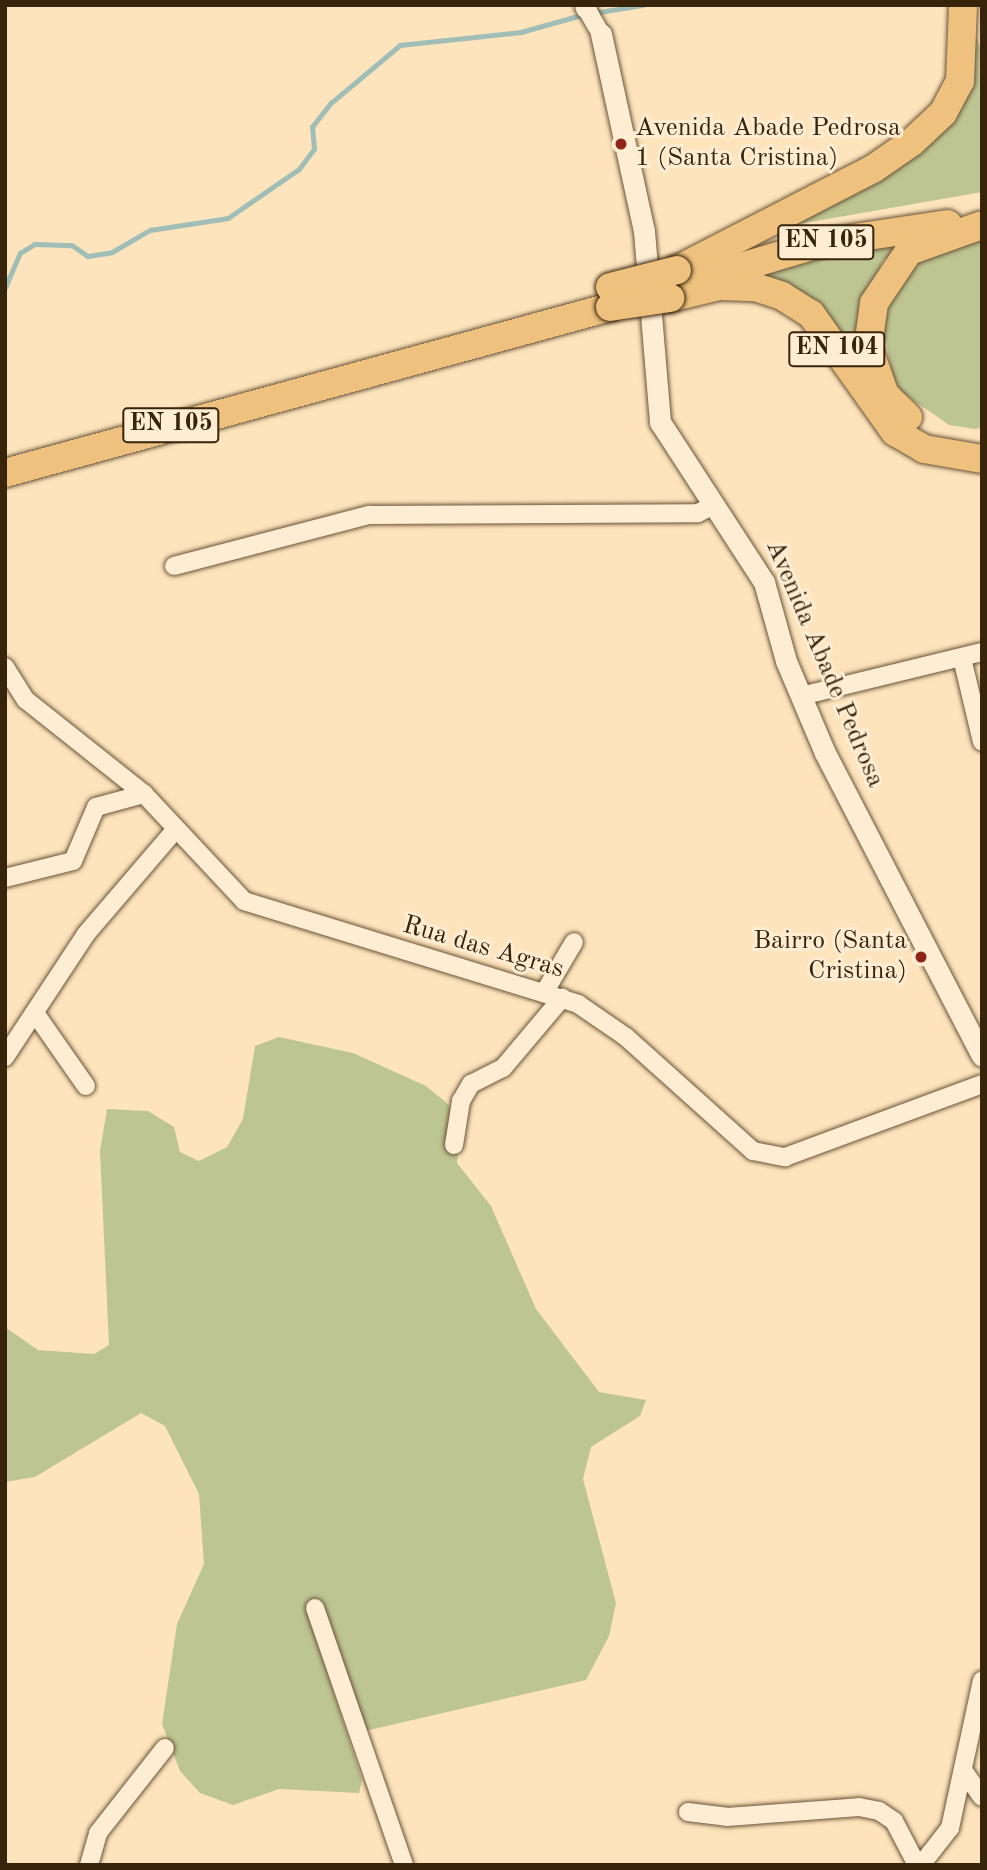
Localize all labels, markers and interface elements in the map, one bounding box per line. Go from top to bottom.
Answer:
place label: Avenida Abade Pedrosa 1 (Santa Cristina) [635,113,901,174]
marker: Avenida Abade Pedrosa 1 (Santa Cristina) [613,136,629,152]
road number: EN 105 [777,222,875,262]
road number: EN 104 [788,328,886,370]
road number: EN 105 [122,404,220,446]
street label: Avenida Abade Pedrosa [758,536,890,792]
street label: Rua das Agras [399,910,567,986]
place label: Bairro (Santa Cristina) [753,926,907,988]
marker: Bairro (Santa Cristina) [913,949,929,965]

